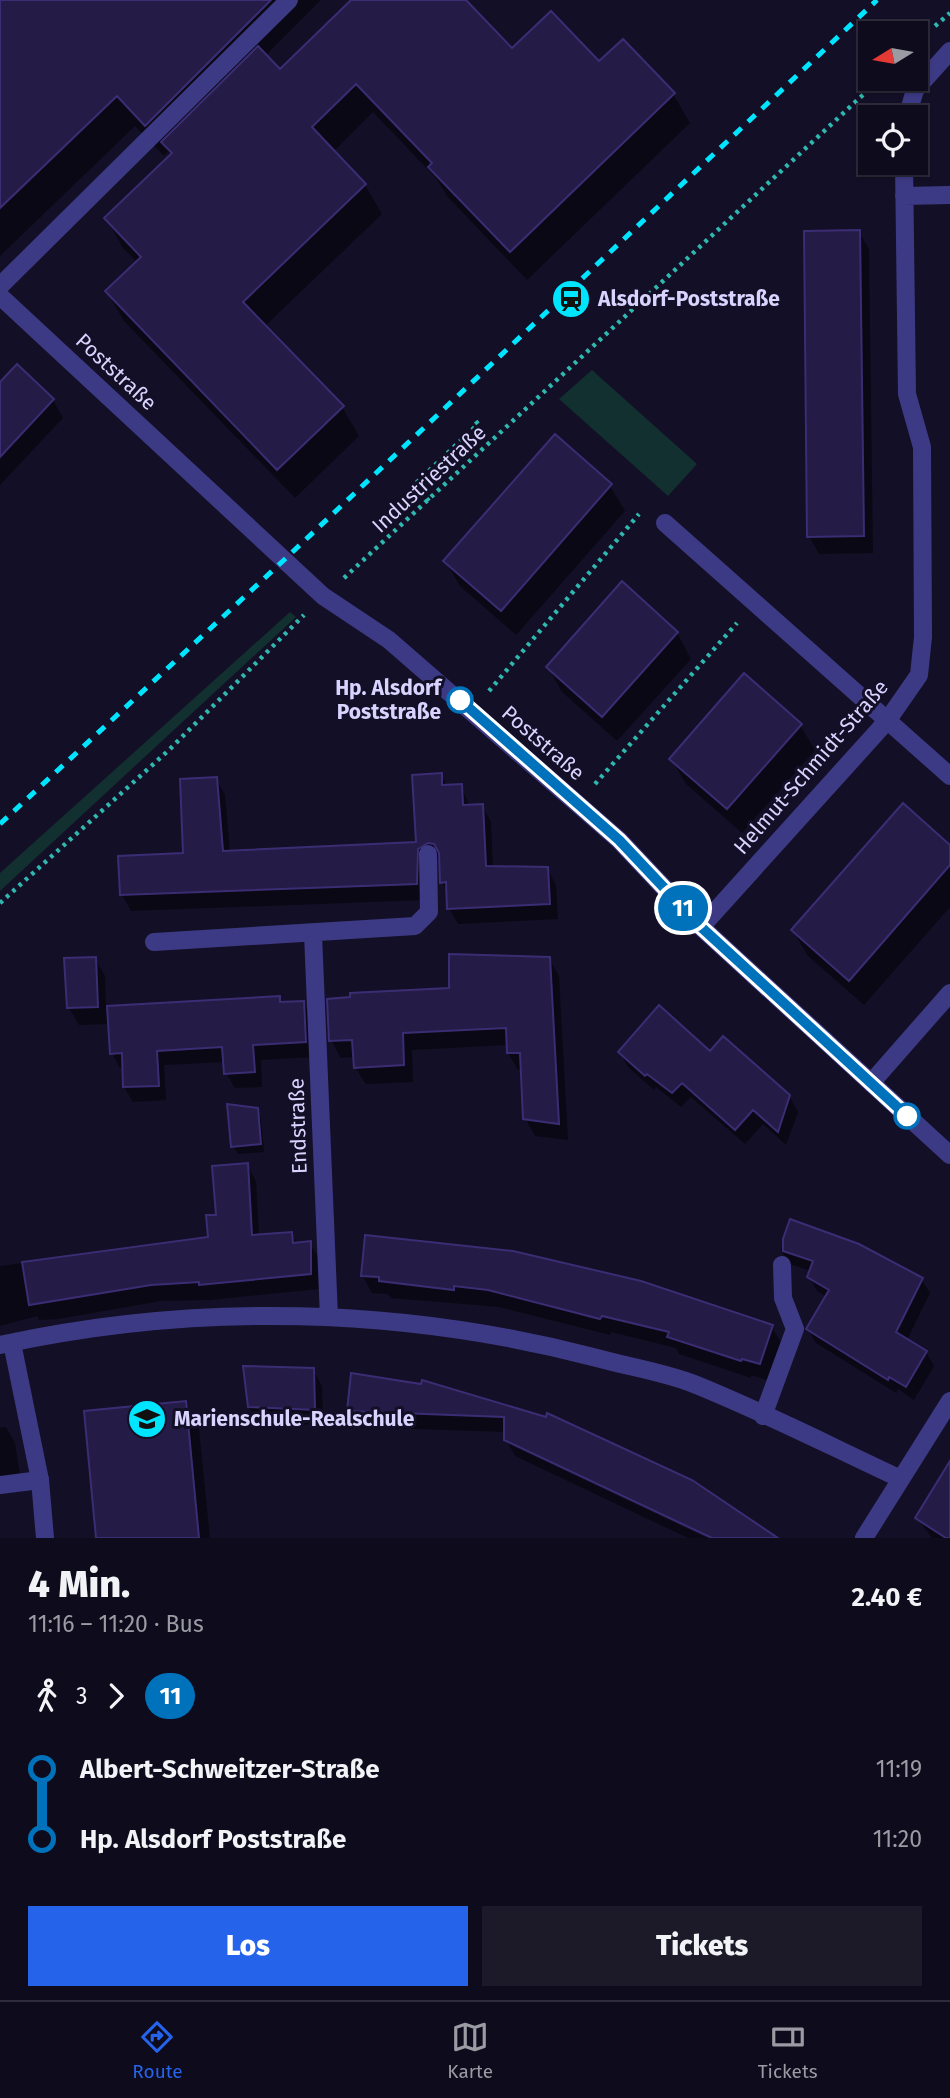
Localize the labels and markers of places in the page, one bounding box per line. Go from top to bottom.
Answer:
station icon: Alsdorf-Poststraße [550,278,592,320]
place label: Alsdorf-Poststraße [597,286,780,312]
place label: Hp. Alsdorf Poststraße [335,675,444,725]
marker: Hp. Alsdorf Poststraße [447,687,473,713]
unlabelled marker [894,1103,920,1129]
school or university icon: Marienschule-Realschule [126,1398,168,1440]
place label: Marienschule-Realschule [174,1406,415,1432]

